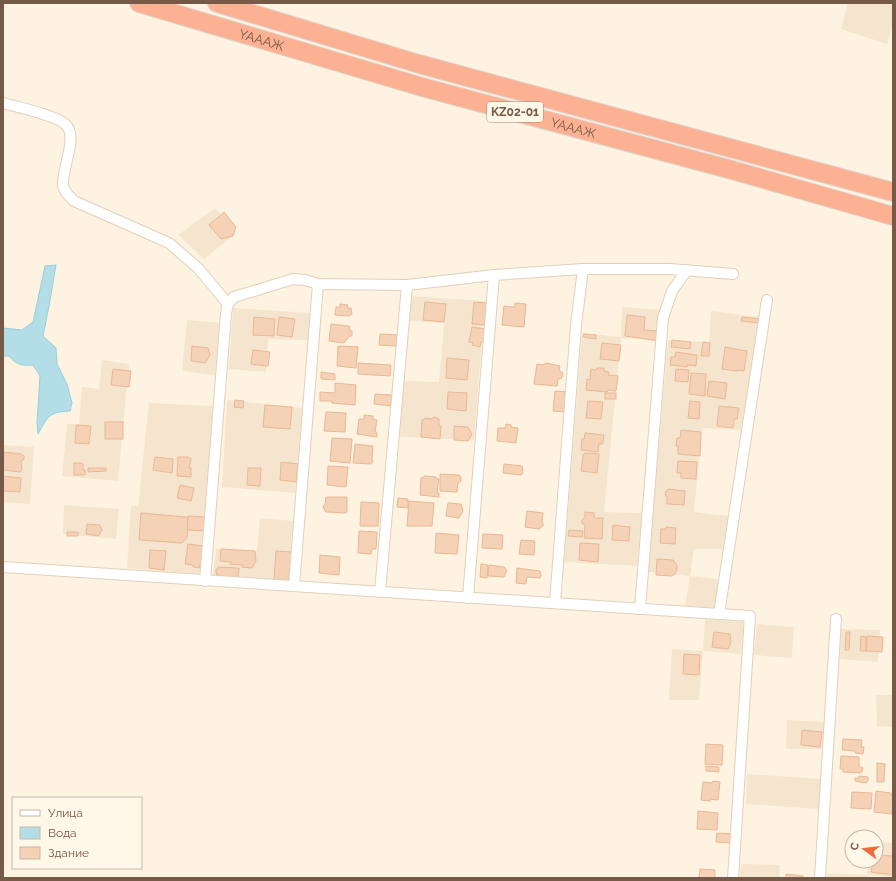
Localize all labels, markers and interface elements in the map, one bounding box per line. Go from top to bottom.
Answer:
street label: ҮАААЖ [237,26,286,53]
road number: KZ02-01 [487,102,543,122]
street label: ҮАААЖ [549,114,598,141]
legend [12,797,142,869]
text: Улица [48,806,83,820]
text: Вода [48,826,77,840]
north arrow [844,829,884,869]
text: С [848,841,862,852]
text: Здание [48,846,89,860]

